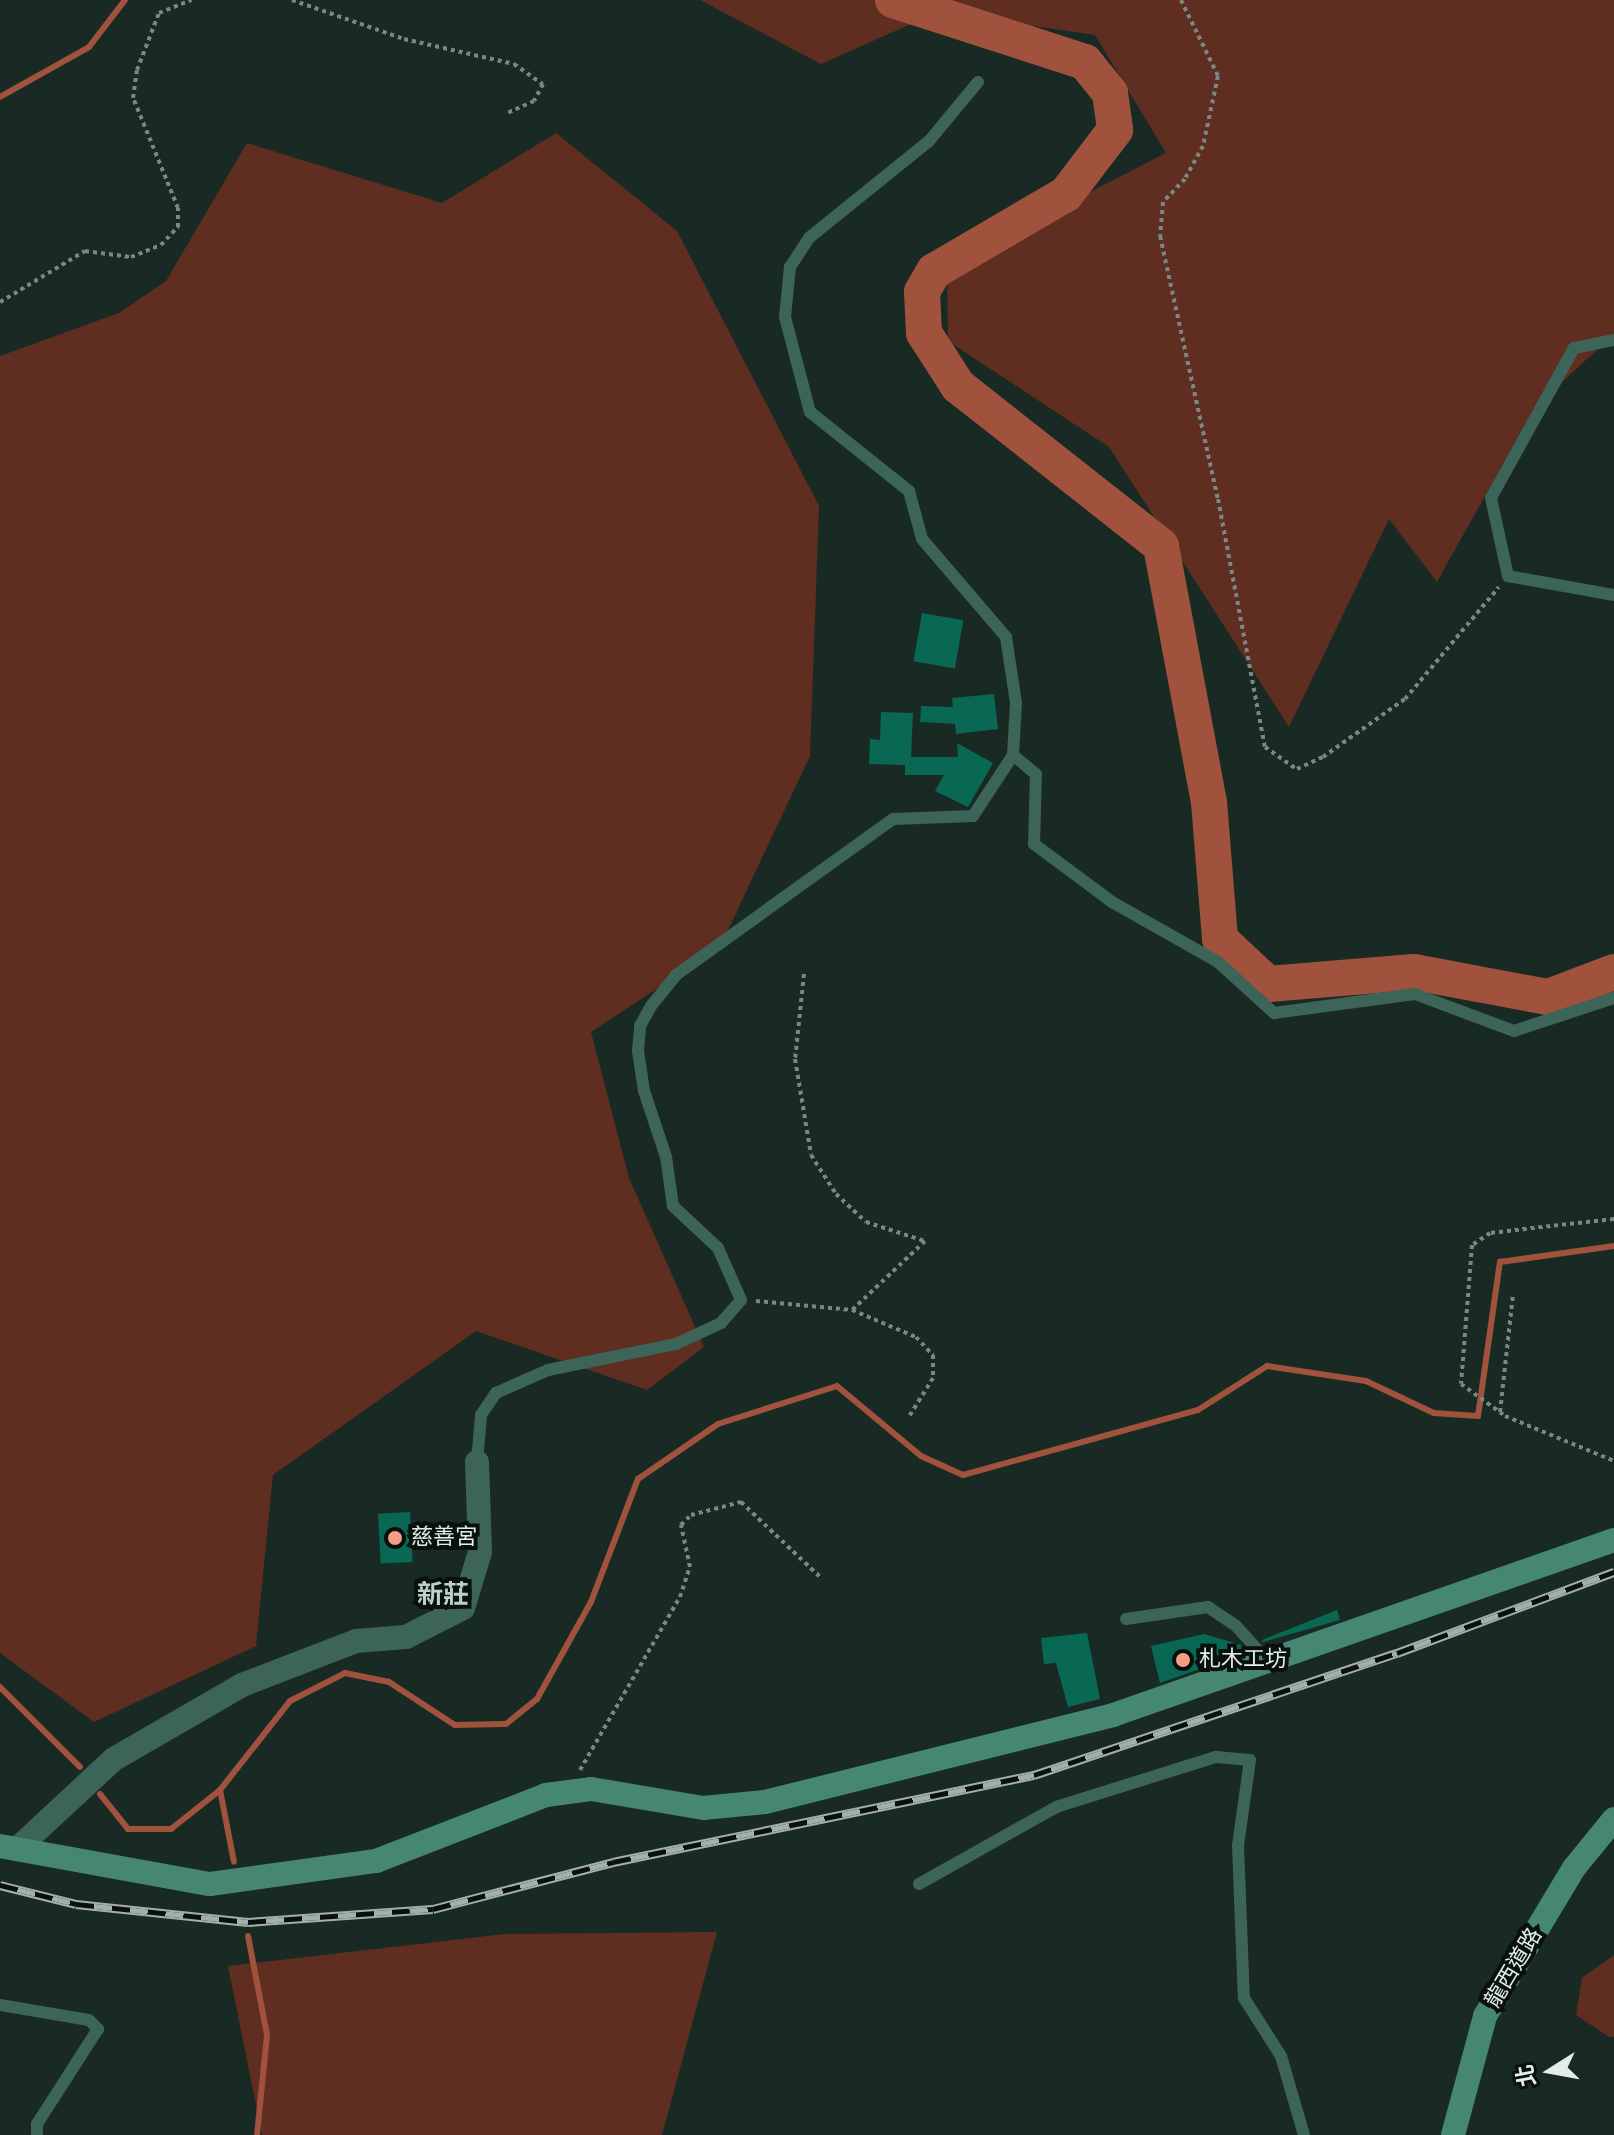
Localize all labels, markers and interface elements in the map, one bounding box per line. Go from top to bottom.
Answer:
place label: 慈善宮 [411,1525,477,1551]
marker: 慈善宮 [386,1529,404,1547]
district label: 新莊 [417,1579,469,1611]
place label: 札木工坊 [1199,1647,1287,1673]
marker: 札木工坊 [1174,1651,1192,1669]
street label: 龍西道路 [1480,1923,1548,2013]
north arrow [1510,2031,1590,2111]
text: 北 [1510,2062,1543,2089]

